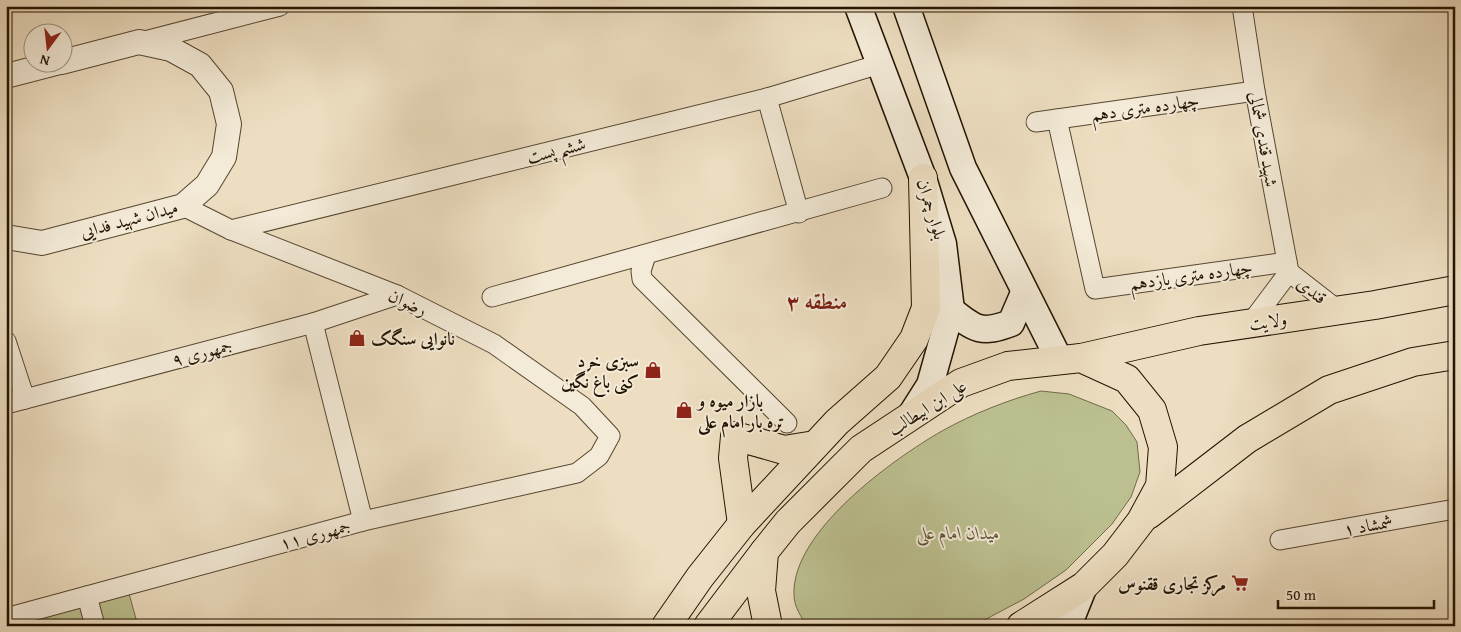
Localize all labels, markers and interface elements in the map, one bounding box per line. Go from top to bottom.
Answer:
north arrow [22,22,72,72]
text: N [37,50,52,71]
street label: چهارده متری دهم [1089,86,1201,132]
street label: شهید قندی شمالی [1242,89,1286,189]
street label: ششم پست [524,130,590,175]
street label: بلوار چمران [910,175,954,243]
street label: میدان شهید فدایی [77,193,181,245]
street label: چهارده متری یازدهم [1128,253,1255,301]
street label: قندی [1291,270,1333,310]
street label: رضوان [384,281,432,323]
district label: منطقه ۳ [787,285,847,317]
street label: ولایت [1247,305,1289,337]
place label: نانوایی سنگک [371,325,455,352]
shop icon: نانوایی سنگک [347,328,367,348]
street label: جمهوری ۹ [169,331,235,373]
place label: سبزی خرد کنی باغ نگین [561,347,639,397]
shop icon: سبزی خرد کنی باغ نگین [643,360,663,380]
street label: علی ابن ابیطالب [882,372,972,442]
place label: بازار میوه و تره بار امام علی [696,387,784,438]
shop icon: بازار میوه و تره بار امام علی [674,400,694,420]
street label: شمشاد ۱ [1341,507,1395,543]
street label: جمهوری ۱۱ [277,512,353,556]
park label: میدان امام علی [916,519,1000,549]
place label: مرکز تجاری ققنوس [1118,570,1226,597]
supermarket icon: مرکز تجاری ققنوس [1230,573,1250,593]
scale bar [1278,577,1435,609]
text: 50 m [1286,584,1317,605]

